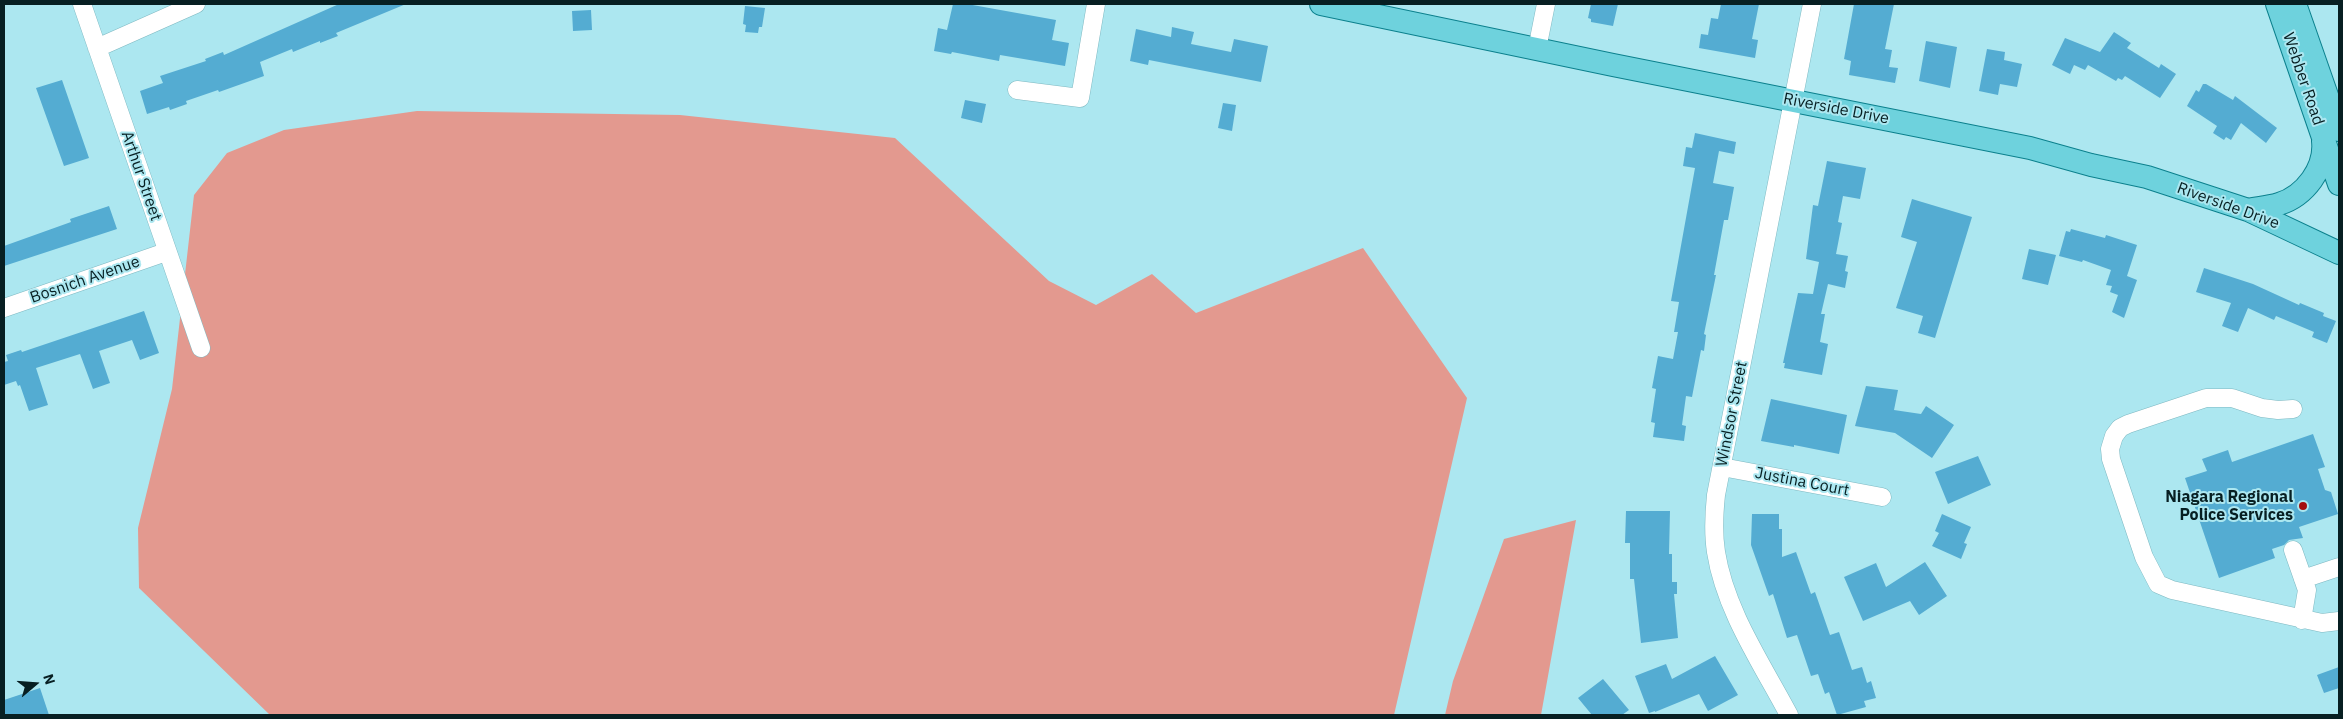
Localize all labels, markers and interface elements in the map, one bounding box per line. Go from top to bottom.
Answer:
street label: Webber Road [2278,30,2328,128]
street label: Riverside Drive [1781,89,1891,129]
street label: Arthur Street [117,129,165,223]
street label: Riverside Drive [2174,179,2282,233]
street label: Bosnich Avenue [28,252,142,308]
street label: Windsor Street [1712,360,1752,468]
street label: Justina Court [1753,463,1851,501]
place label: Niagara Regional Police Services [2165,487,2293,525]
marker: Niagara Regional Police Services [2297,500,2309,512]
north arrow [10,659,60,709]
text: N [39,672,59,687]

